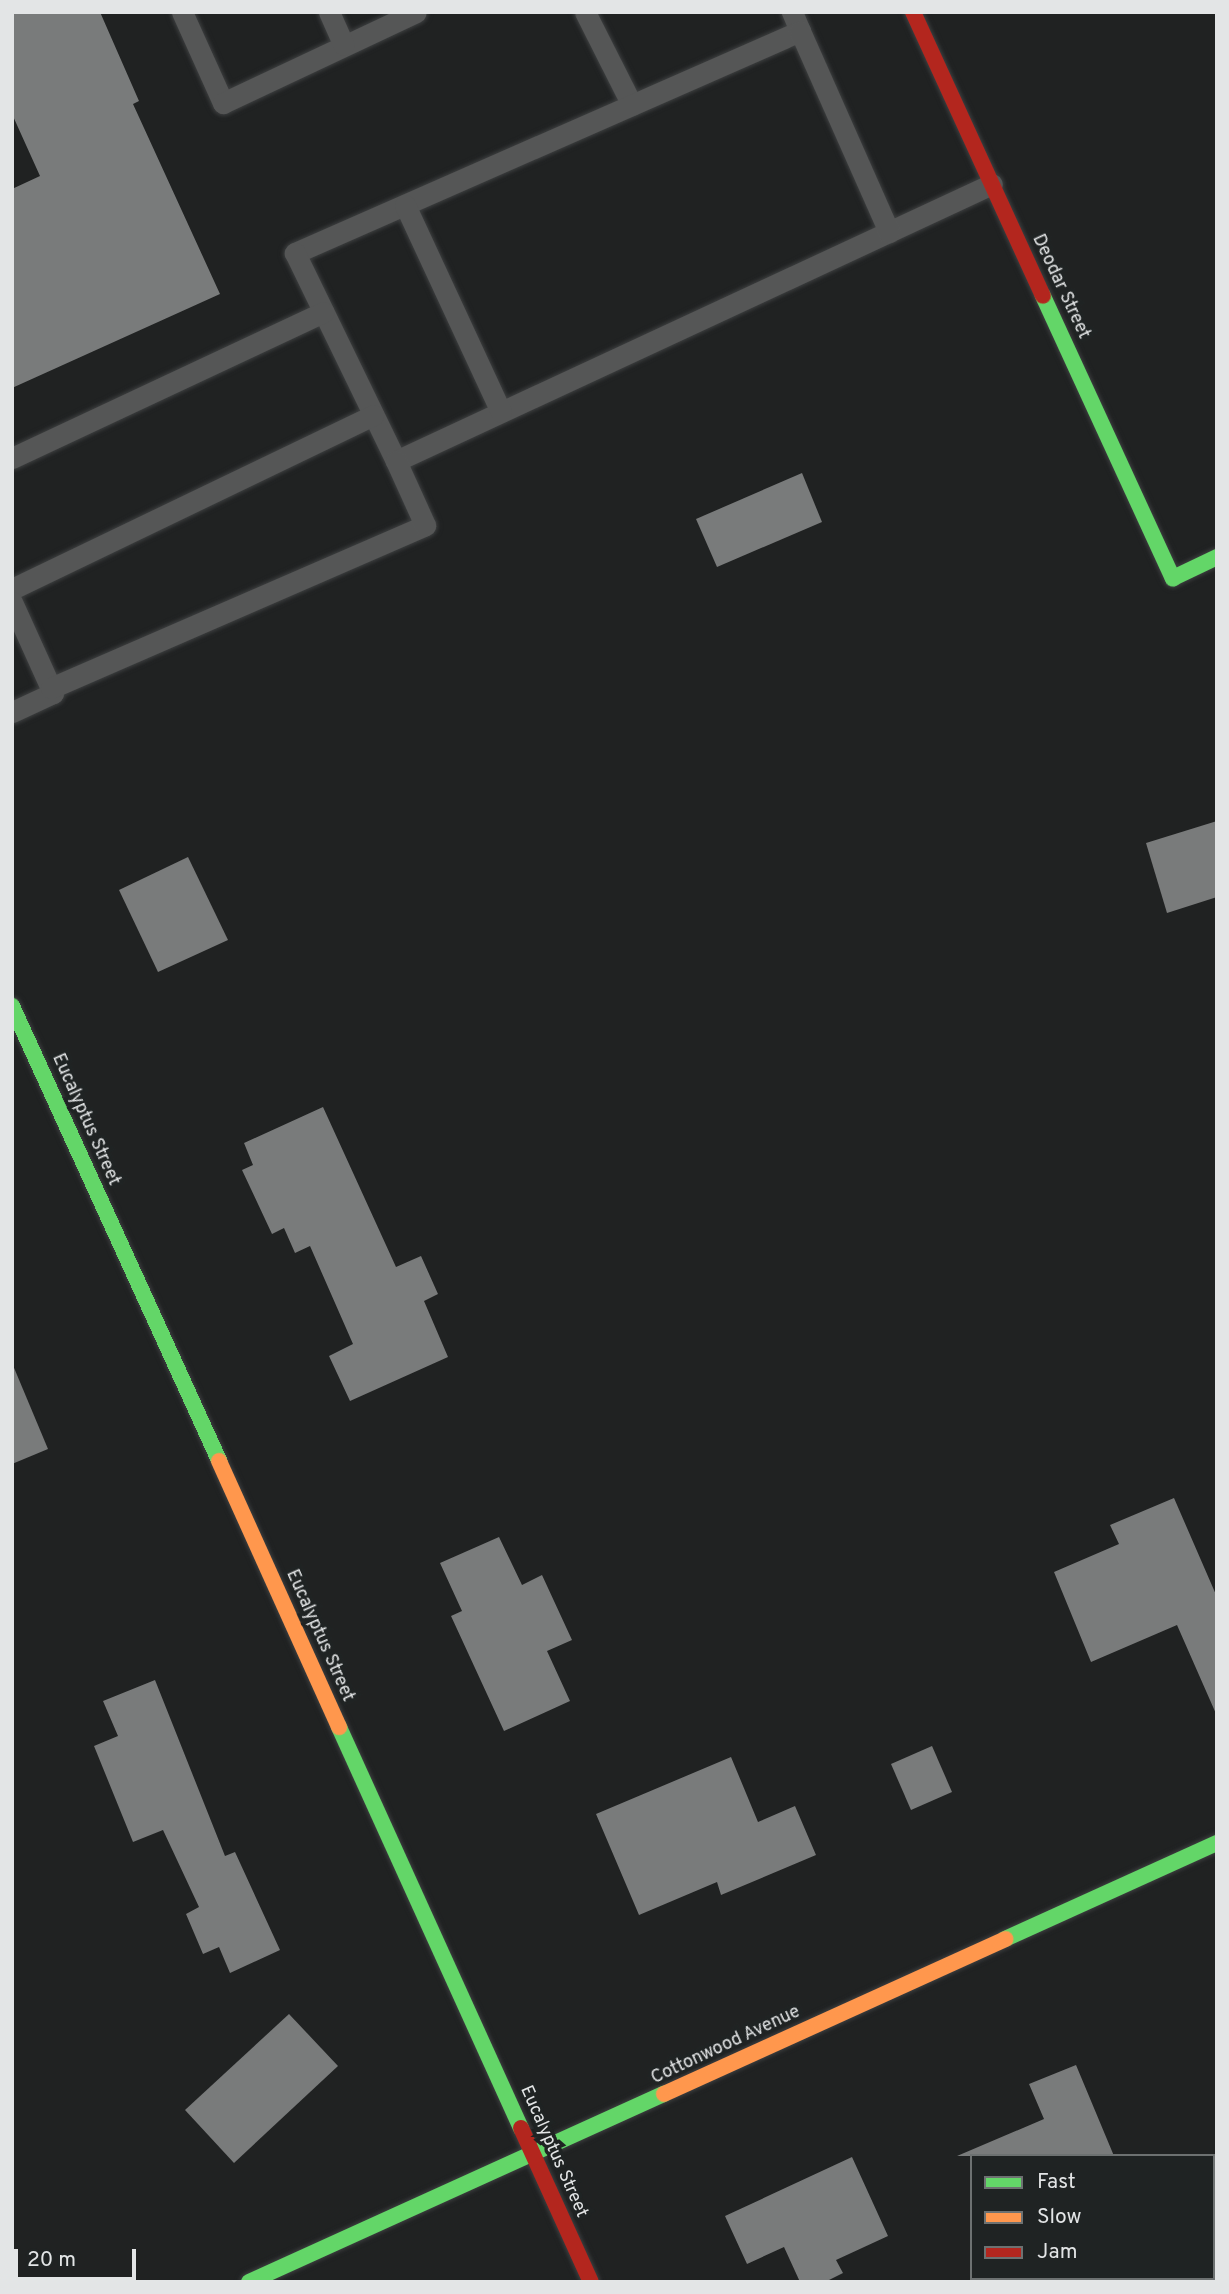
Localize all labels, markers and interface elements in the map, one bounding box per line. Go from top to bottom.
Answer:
street label: Deodar Street [1026,231,1094,343]
street label: Eucalyptus Street [46,1051,124,1189]
street label: Eucalyptus Street [280,1567,358,1705]
street label: Cottonwood Avenue [648,2002,804,2090]
street label: Eucalyptus Street [514,2083,592,2221]
legend [970,2154,1215,2280]
text: Fast [1037,2169,1076,2196]
text: Slow [1037,2204,1082,2231]
scale bar [18,2234,140,2278]
text: Jam [1037,2239,1078,2266]
text: 20 m [27,2247,76,2274]

